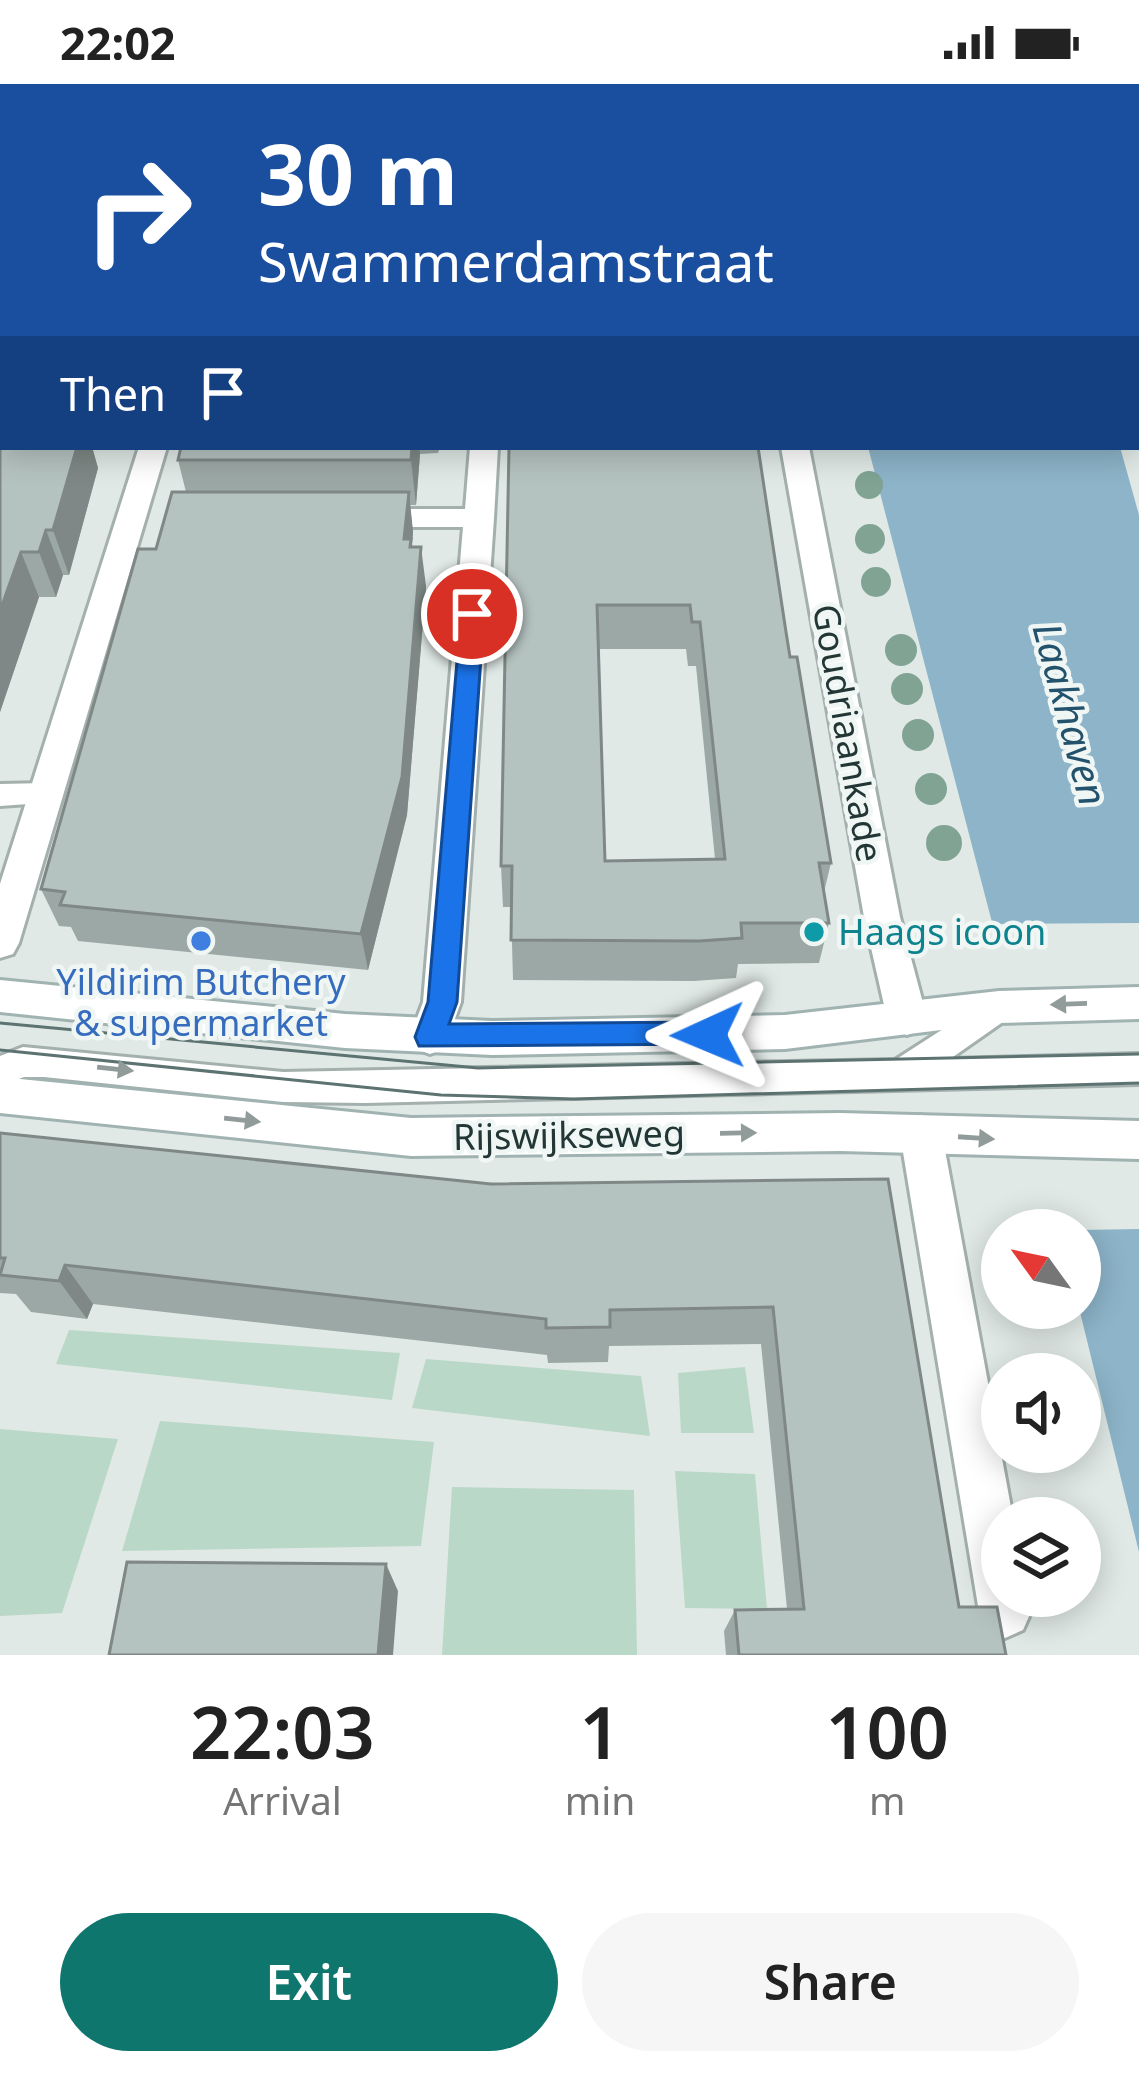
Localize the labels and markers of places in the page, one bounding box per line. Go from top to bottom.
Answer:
pin [421,563,523,665]
place label: Haags icoon [838,907,1046,956]
marker: Haags icoon [801,919,827,945]
marker: Yildirim Butchery & supermarket [188,928,214,954]
place label: Yildirim Butchery & supermarket [56,957,346,1047]

